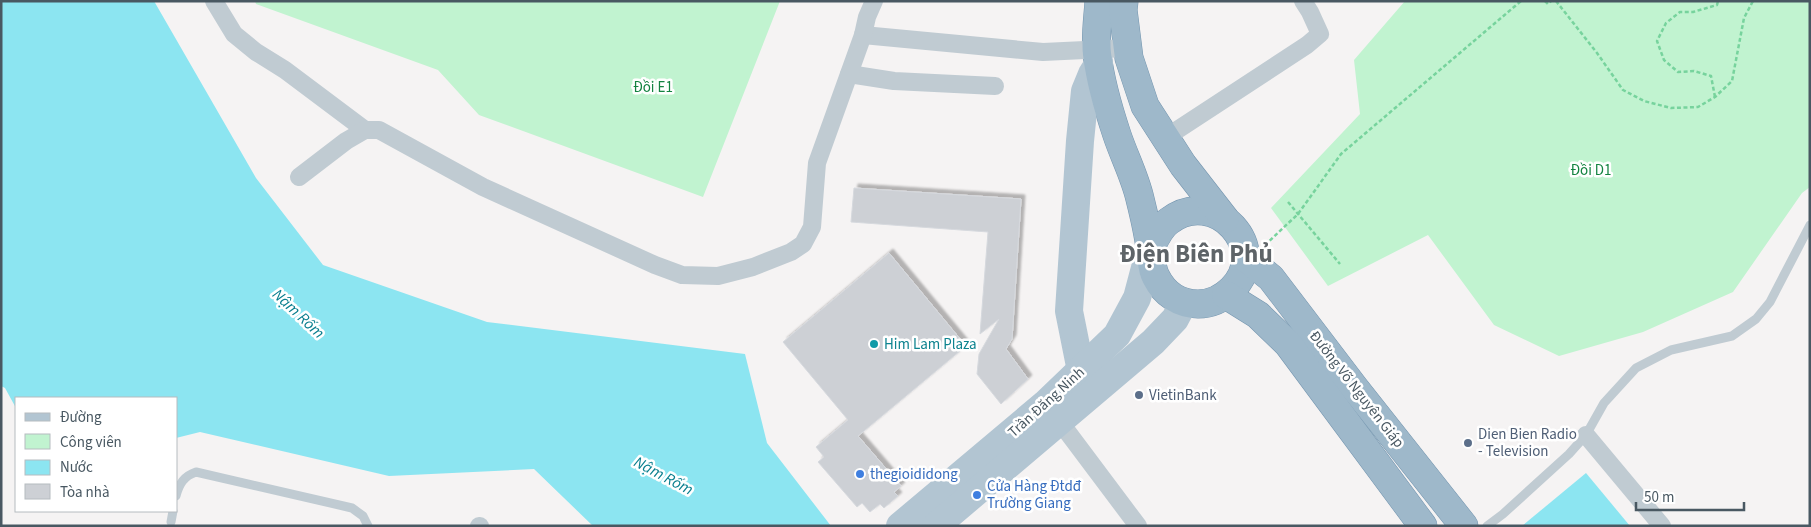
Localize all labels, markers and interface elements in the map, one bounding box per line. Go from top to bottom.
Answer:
park label: Đồi E1 [633,77,673,98]
park label: Đồi D1 [1570,160,1612,181]
district label: Điện Biên Phủ [1119,236,1273,272]
water label: Nậm Rốm [267,284,329,344]
street label: Đường Võ Nguyên Giáp [1304,326,1409,452]
place label: Him Lam Plaza [884,334,977,355]
marker: Him Lam Plaza [868,338,880,350]
street label: Trần Đăng Ninh [1003,362,1089,442]
place label: VietinBank [1149,385,1217,406]
marker: VietinBank [1133,389,1145,401]
legend [15,397,178,512]
text: Đường [60,407,102,428]
place label: Dien Bien Radio - Television [1478,424,1577,462]
text: Công viên [60,432,122,453]
marker: Dien Bien Radio - Television [1462,437,1474,449]
water label: Nậm Rốm [630,451,697,501]
text: Nước [60,457,93,478]
place label: thegioididong [870,464,958,485]
marker: thegioididong [854,468,866,480]
place label: Cửa Hàng Đtdđ Trường Giang [987,476,1082,514]
scale bar [1636,480,1744,512]
text: Tòa nhà [60,482,109,503]
text: 50 m [1644,487,1674,508]
marker: Cửa Hàng Đtdđ Trường Giang [971,489,983,501]

